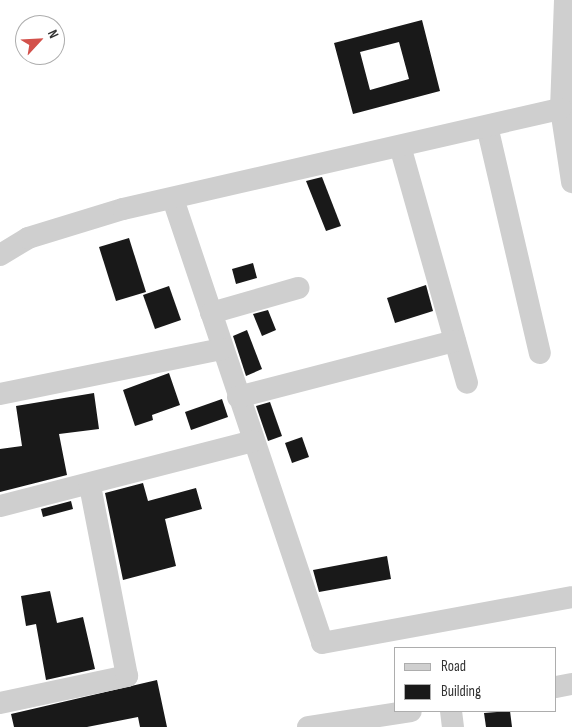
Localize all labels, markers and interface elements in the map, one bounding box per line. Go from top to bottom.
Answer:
north arrow [15,15,65,65]
text: N [44,27,62,41]
legend [394,647,557,712]
text: Road [441,657,466,676]
text: Building [441,682,481,701]

